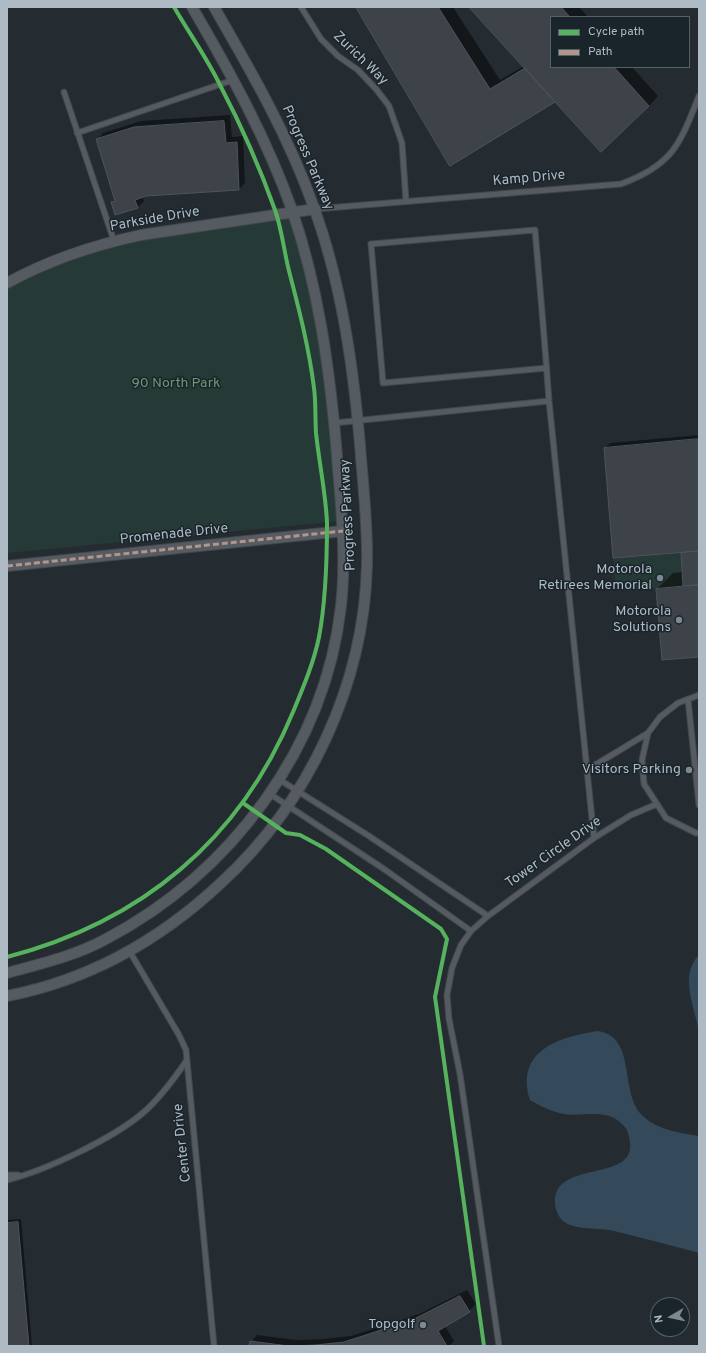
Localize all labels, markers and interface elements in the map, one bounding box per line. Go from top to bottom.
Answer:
legend [550,16,690,68]
text: Cycle path [588,24,645,40]
street label: Zurich Way [329,29,391,89]
text: Path [588,44,613,60]
street label: Progress Parkway [277,103,337,213]
street label: Kamp Drive [492,167,566,191]
street label: Parkside Drive [109,204,201,236]
park label: 90 North Park [132,376,220,392]
street label: Progress Parkway [338,459,360,571]
street label: Promenade Drive [119,521,229,549]
place label: Motorola Retirees Memorial [538,562,652,594]
marker: Motorola Retirees Memorial [655,573,665,583]
place label: Motorola Solutions [613,604,671,636]
marker: Motorola Solutions [674,615,684,625]
place label: Visitors Parking [582,762,681,778]
marker: Visitors Parking [684,765,694,775]
street label: Tower Circle Drive [503,814,605,892]
street label: Center Drive [171,1103,195,1183]
north arrow [650,1297,690,1337]
text: N [652,1314,667,1324]
place label: Topgolf [368,1317,415,1333]
marker: Topgolf [418,1320,428,1330]

